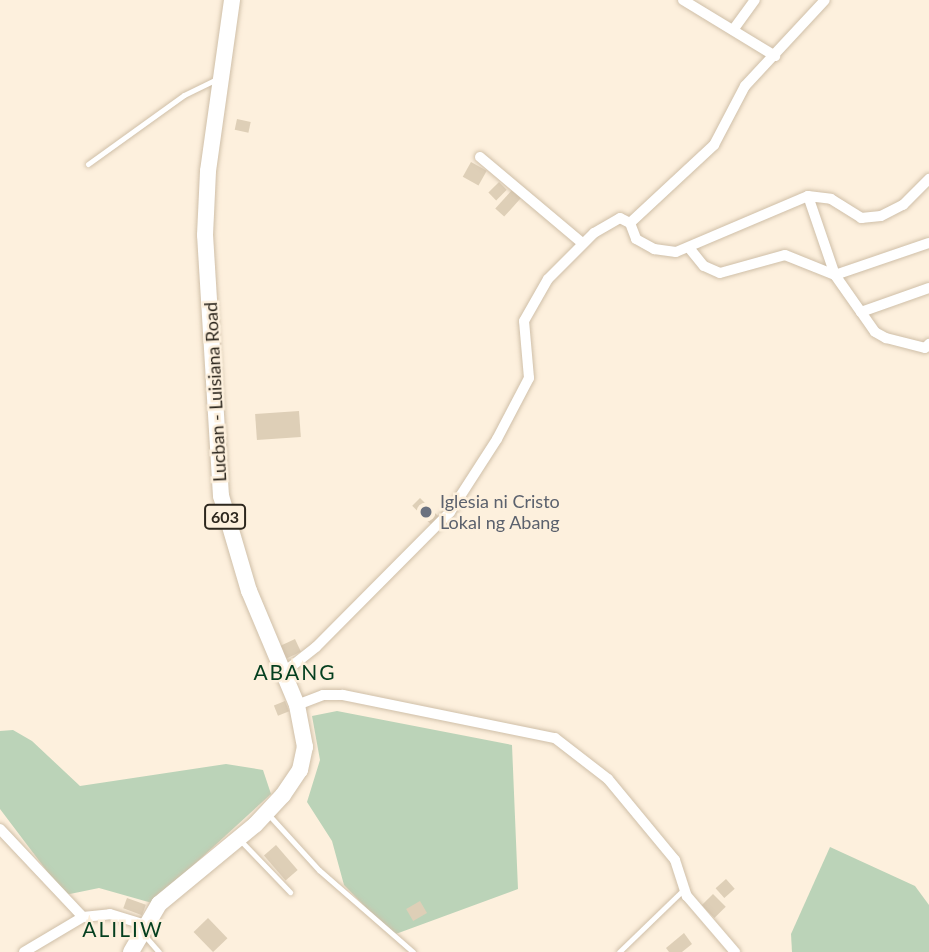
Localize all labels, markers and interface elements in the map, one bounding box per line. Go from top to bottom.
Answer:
street label: Lucban - Luisiana Road [200,302,230,482]
place label: Iglesia ni Cristo Lokal ng Abang [440,491,560,534]
road number: 603 [204,504,246,530]
marker: Iglesia ni Cristo Lokal ng Abang [418,504,434,520]
district label: ABANG [254,659,336,685]
district label: ALILIW [83,916,163,942]

